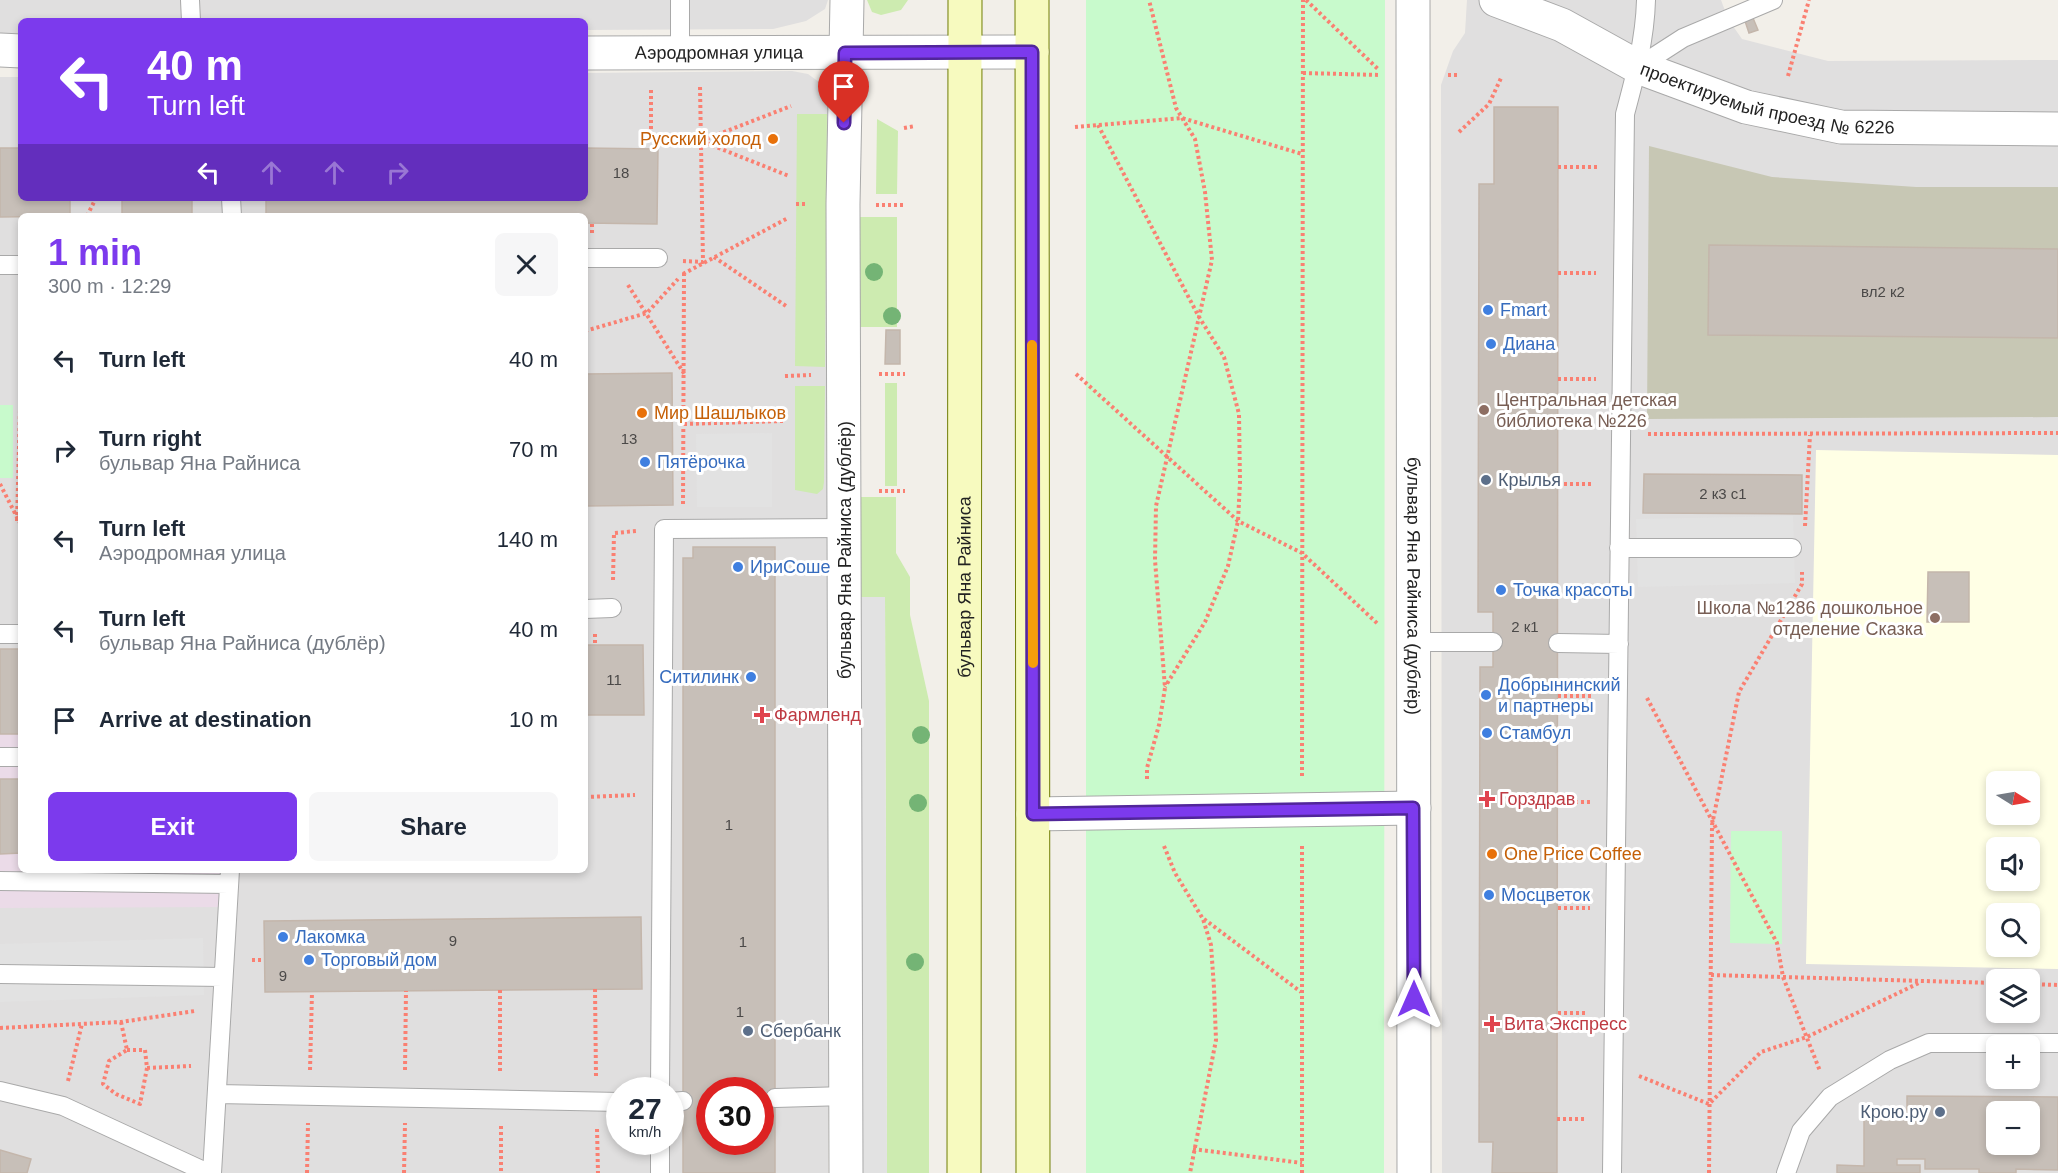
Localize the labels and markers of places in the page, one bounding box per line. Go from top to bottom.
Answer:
pin [818,61,869,123]
place label: Русский холод [640,129,761,149]
marker: Русский холод [766,132,780,146]
place label: Fmart [1500,300,1547,320]
marker: Fmart [1481,303,1495,317]
place label: Диана [1503,334,1556,354]
marker: Диана [1484,337,1498,351]
place label: Центральная детская библиотека №226 [1496,390,1677,431]
place label: Мир Шашлыков [654,403,786,423]
marker: Центральная детская библиотека №226 [1477,403,1491,417]
marker: Мир Шашлыков [635,406,649,420]
place label: Пятёрочка [657,452,746,472]
marker: Пятёрочка [638,455,652,469]
place label: Крылья [1498,470,1561,490]
marker: Крылья [1479,473,1493,487]
place label: ИриСоше [750,557,830,577]
marker: ИриСоше [731,560,745,574]
place label: Точка красоты [1513,580,1633,600]
marker: Точка красоты [1494,583,1508,597]
place label: Школа №1286 дошкольное отделение Сказка [1696,598,1924,639]
marker: Школа №1286 дошкольное отделение Сказка [1928,611,1942,625]
place label: Ситилинк [659,667,739,687]
marker: Ситилинк [744,670,758,684]
place label: Добрынинский и партнеры [1498,675,1621,716]
marker: Добрынинский и партнеры [1479,688,1493,702]
place label: Фармленд [774,705,862,725]
marker: Фармленд [755,708,769,722]
place label: Стамбул [1499,723,1571,743]
marker: Стамбул [1480,726,1494,740]
place label: Горздрав [1499,789,1575,809]
marker: Горздрав [1480,792,1494,806]
place label: One Price Coffee [1504,844,1642,864]
marker: One Price Coffee [1485,847,1499,861]
place label: Мосцветок [1501,885,1590,905]
marker: Мосцветок [1482,888,1496,902]
place label: Лакомка [295,927,367,947]
marker: Лакомка [276,930,290,944]
place label: Торговый дом [321,950,437,970]
marker: Торговый дом [302,953,316,967]
place label: Вита Экспресс [1504,1014,1627,1034]
marker: Вита Экспресс [1485,1017,1499,1031]
place label: Сбербанк [760,1021,841,1041]
marker: Сбербанк [741,1024,755,1038]
place label: Крою.ру [1860,1102,1928,1122]
marker: Крою.ру [1933,1105,1947,1119]

